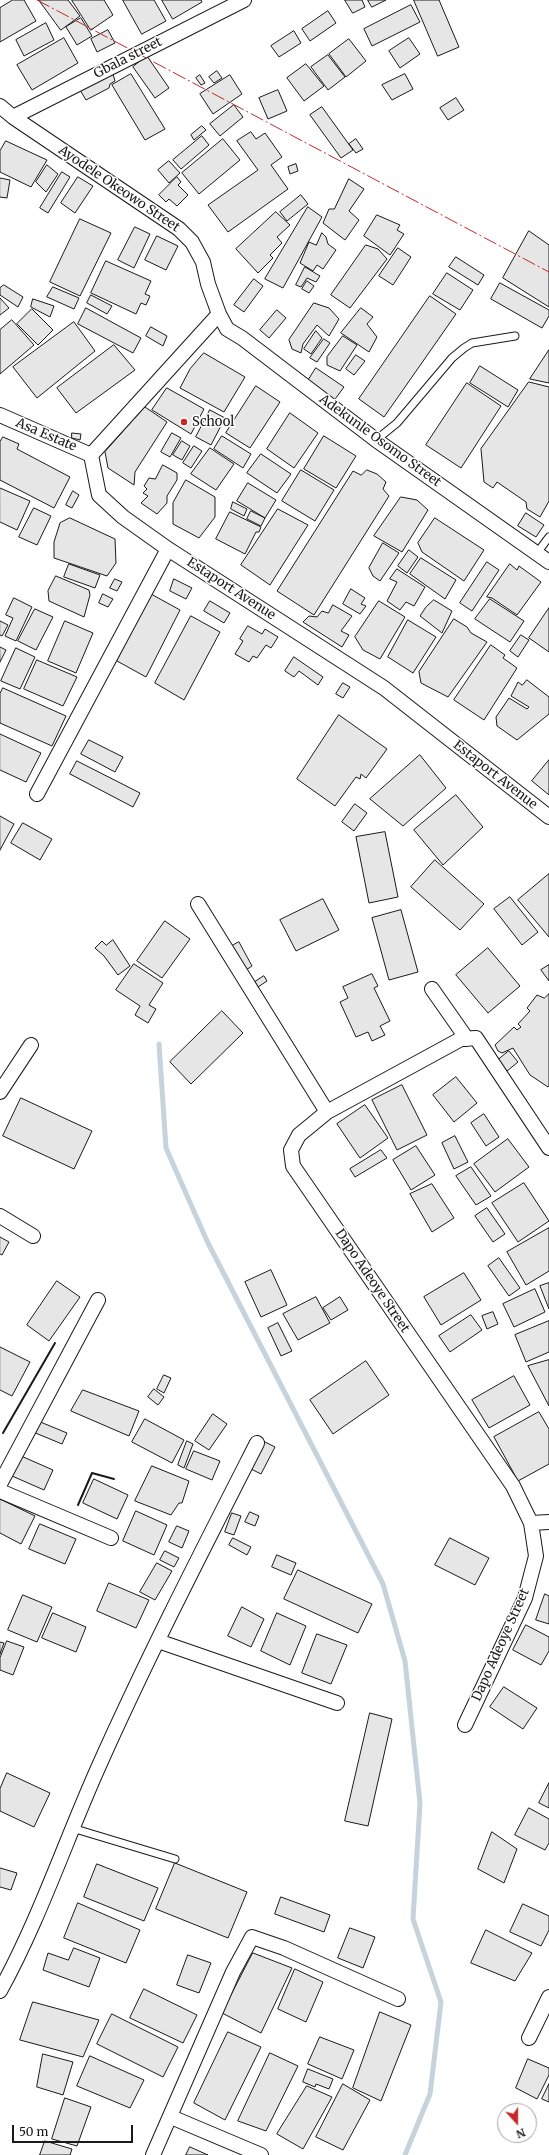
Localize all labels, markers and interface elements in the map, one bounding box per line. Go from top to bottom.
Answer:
street label: Gbala street [91,34,165,82]
street label: Ayodele Okeowo Street [55,143,183,235]
street label: Adekunle Osomo Street [316,392,444,490]
place label: School [192,414,234,430]
street label: Asa Estate [13,415,79,455]
marker: School [179,417,189,427]
street label: Estaport Avenue [184,555,278,623]
street label: Estaport Avenue [450,737,540,813]
street label: Dapo Adeoye Street [332,1226,412,1336]
street label: Dapo Adeoye Street [469,1586,533,1704]
north arrow [497,2103,537,2143]
scale bar [14,2117,135,2143]
text: 50 m [19,2124,48,2139]
text: N [514,2125,528,2141]

